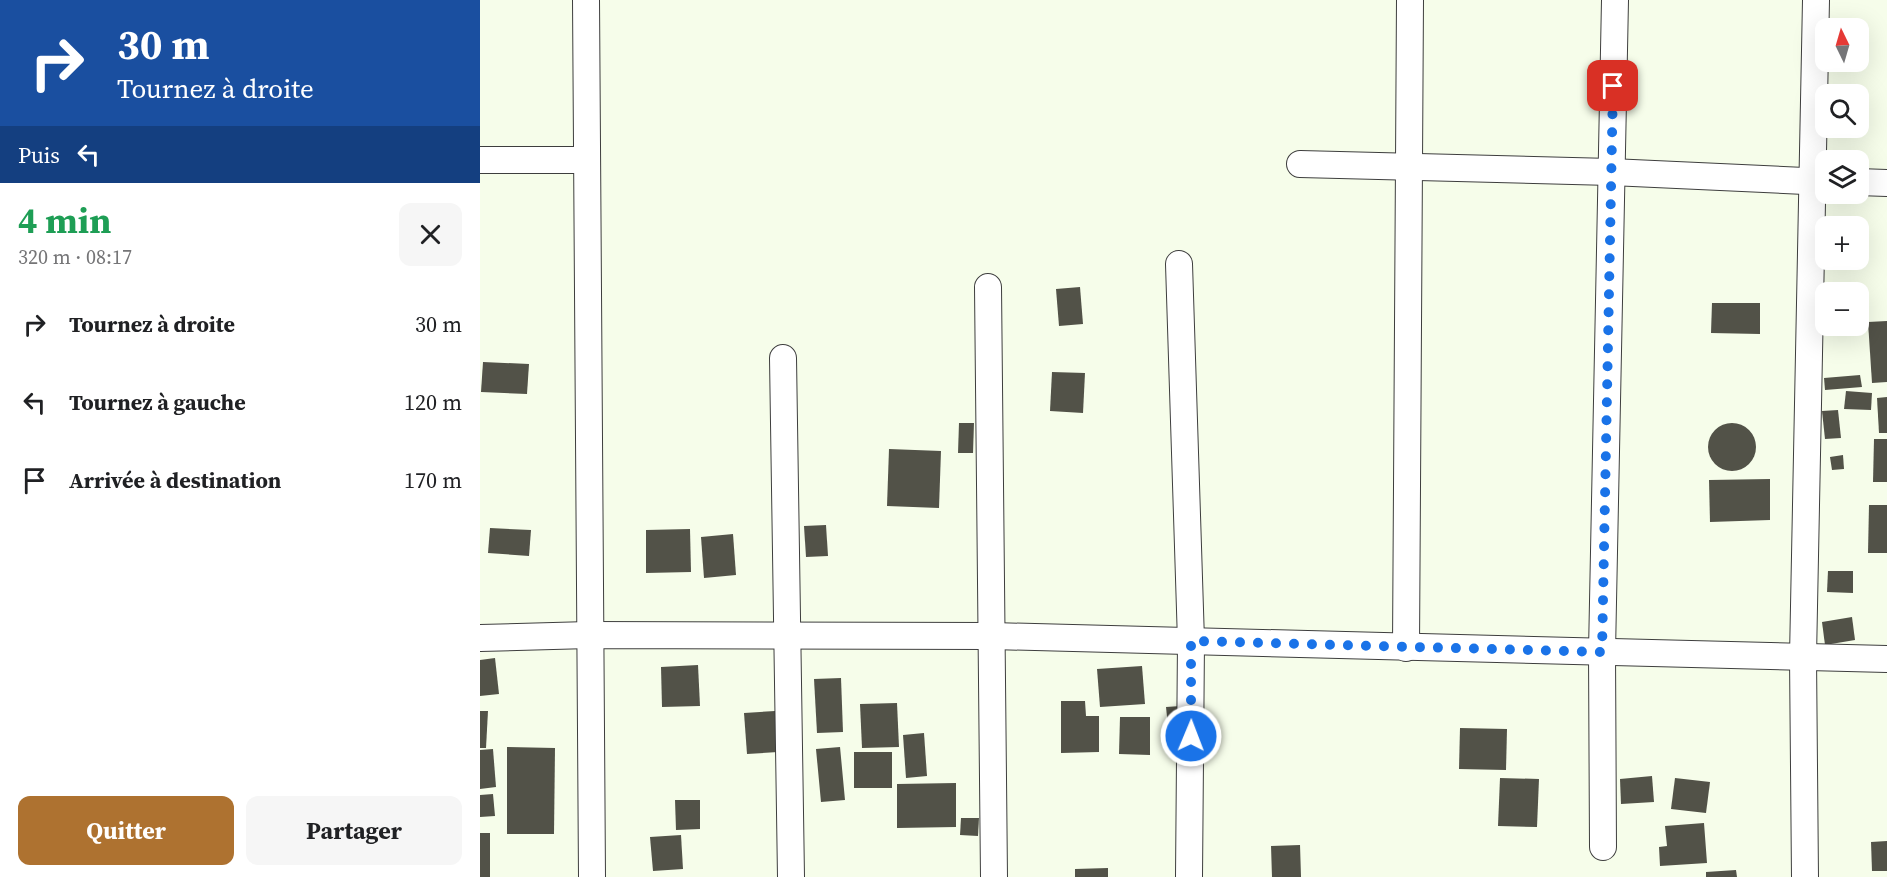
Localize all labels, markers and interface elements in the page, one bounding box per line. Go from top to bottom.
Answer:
text: 30 m [117,15,210,73]
north arrow [1815,18,1869,72]
map controls [1815,18,1869,336]
icon: right [18,24,96,102]
pin [1587,60,1638,111]
icon: arrive [1596,69,1629,102]
text: Tournez à droite [117,70,314,107]
button: search [1815,84,1869,138]
icon: left [72,138,105,171]
text: Puis [18,140,60,170]
button: layers [1815,150,1869,204]
text: 4 min [18,196,111,245]
button: close [399,203,462,266]
button: + [1815,216,1869,270]
text: 320 m · 08:17 [18,243,132,271]
button: − [1815,282,1869,336]
icon: right [18,308,51,341]
text: Tournez à droite [69,309,235,339]
text: 30 m [415,309,462,339]
icon: left [18,386,51,419]
text: Tournez à gauche [69,387,246,417]
text: 120 m [404,387,462,417]
icon: arrive [18,464,51,497]
text: Arrivée à destination [69,465,281,495]
text: 170 m [404,465,462,495]
position arrow [1159,704,1223,768]
button: Quitter [18,796,234,865]
button: Partager [246,796,462,865]

